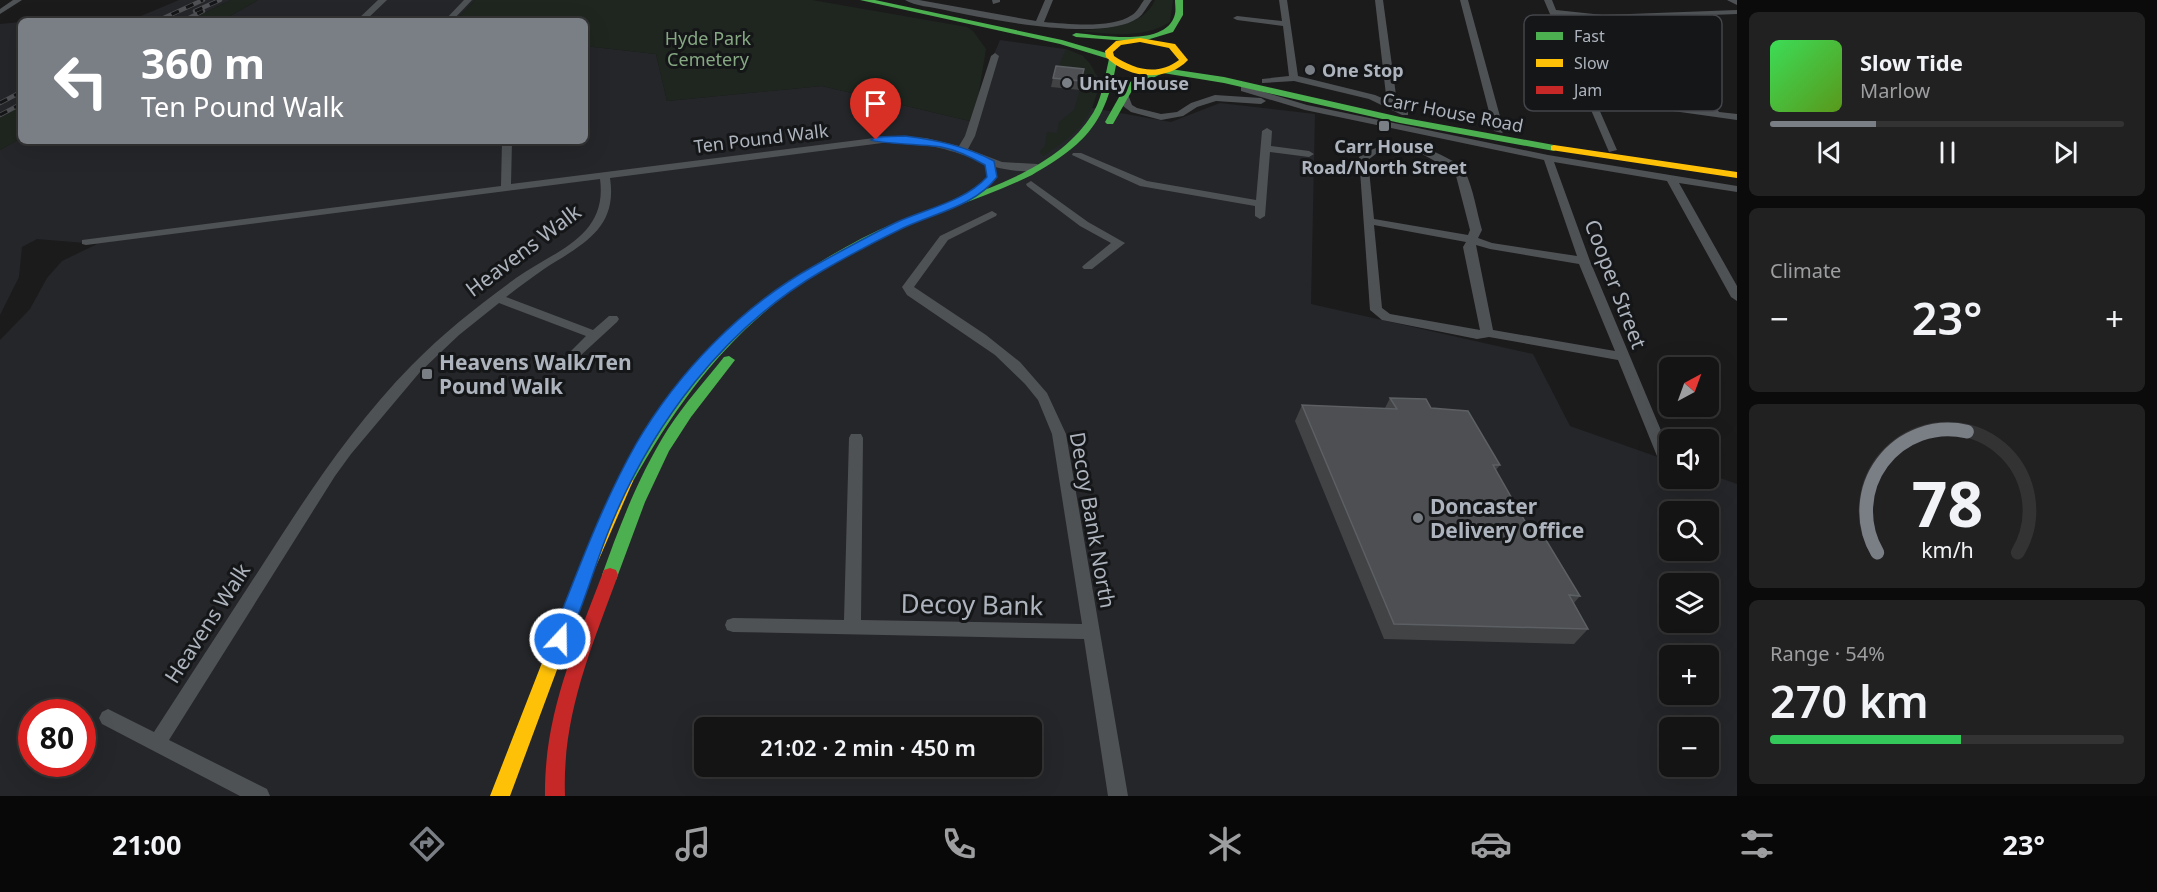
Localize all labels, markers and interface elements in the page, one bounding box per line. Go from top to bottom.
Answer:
legend [1524,15,1722,111]
text: Fast [1574,25,1605,47]
park label: Hyde Park Cemetery [665,26,752,71]
text: 360 m [141,34,265,91]
icon: left [42,42,120,120]
text: Slow Tide [1860,47,1963,77]
text: Slow [1574,52,1609,74]
place label: One Stop [1322,58,1404,82]
marker: One Stop [1303,63,1317,77]
place label: Unity House [1079,71,1189,95]
marker: Unity House [1060,76,1074,90]
text: Marlow [1860,77,1930,104]
pin [850,78,901,140]
text: Jam [1572,79,1602,101]
icon: arrive [859,87,892,120]
street label: Carr House Road [1380,87,1526,137]
text: Ten Pound Walk [141,88,344,125]
street label: Ten Pound Walk [692,118,830,158]
marker: Carr House Road/North Street [1377,119,1391,133]
place label: Carr House Road/North Street [1301,134,1467,179]
icon: previous [1813,136,1846,169]
icon: pause [1931,136,1964,169]
icon: next [2049,136,2082,169]
street label: Heavens Walk [460,197,587,303]
street label: Cooper Street [1579,215,1654,353]
text: Climate [1770,257,1841,284]
text: 23° [1912,287,1982,348]
text: − [1770,296,1789,341]
text: + [2105,296,2124,341]
place label: Heavens Walk/Ten Pound Walk [439,348,632,400]
north arrow [1659,357,1719,417]
map controls [1659,357,1719,777]
marker: Heavens Walk/Ten Pound Walk [420,367,434,381]
button: sound [1659,429,1719,489]
street label: Decoy Bank North [1064,430,1122,610]
text: 78 [1911,460,1983,545]
place label: Doncaster Delivery Office [1430,492,1584,544]
button: search [1659,501,1719,561]
marker: Doncaster Delivery Office [1411,511,1425,525]
text: km/h [1921,535,1973,564]
street label: Heavens Walk [158,557,257,688]
button: layers [1659,573,1719,633]
street label: Decoy Bank [900,585,1044,623]
position arrow [528,607,592,671]
text: Range · 54% [1770,640,1885,667]
button: + [1659,645,1719,705]
text: 270 km [1770,670,1929,731]
speed limit sign: 80 [18,699,96,777]
button: − [1659,717,1719,777]
text: 21:02 · 2 min · 450 m [760,732,976,762]
icon: directions [406,823,448,865]
icon: music [672,823,714,865]
icon: phone [938,823,980,865]
icon: climate [1204,823,1246,865]
icon: car [1470,823,1512,865]
icon: filters [1736,823,1778,865]
text: 21:00 [112,826,181,863]
text: 23° [2003,826,2045,863]

